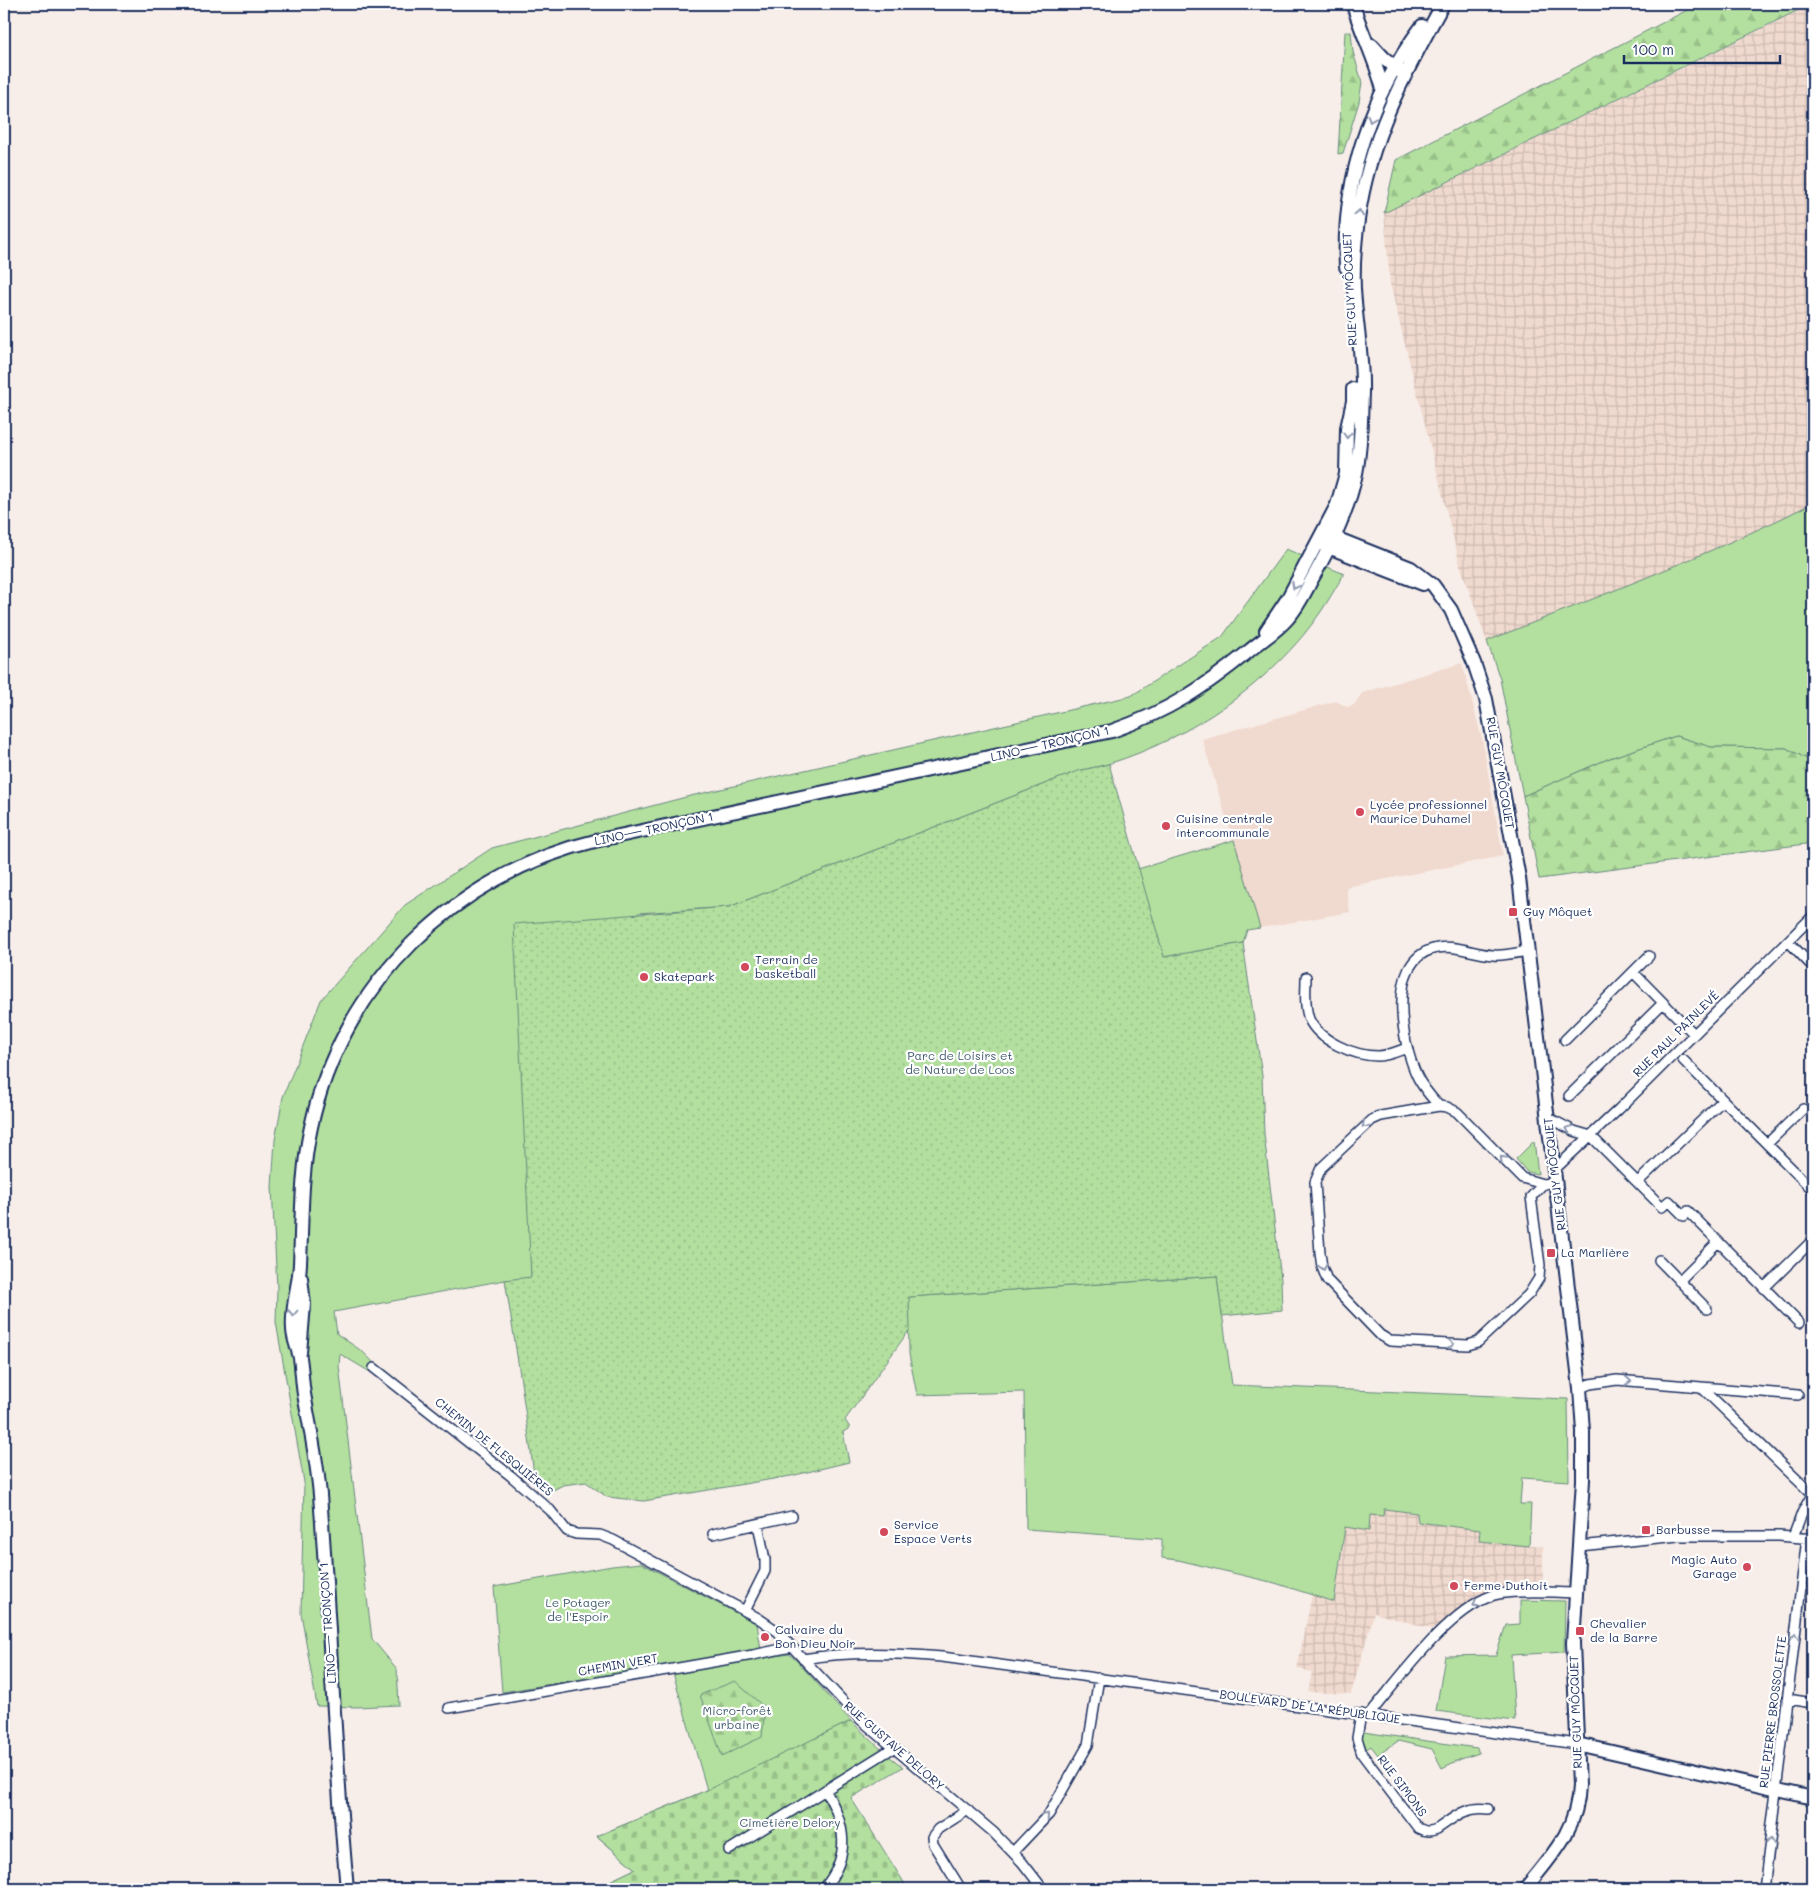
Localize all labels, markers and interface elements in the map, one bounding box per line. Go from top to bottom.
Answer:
scale bar [1624,32,1781,64]
text: 100 m [1632,39,1674,59]
one-way arrow [1367,114,1377,123]
one-way arrow [1353,209,1364,217]
street label: RUE GUY MÔCQUET [1338,232,1360,346]
one-way arrow [1342,431,1353,439]
one-way arrow [1291,580,1301,589]
street label: RUE GUY MÔCQUET [1483,716,1519,830]
street label: LINO— TRONÇON 1 [989,722,1111,764]
place label: Lycée professionnel Maurice Duhamel [1370,796,1487,826]
marker: Lycée professionnel Maurice Duhamel [1354,806,1366,818]
street label: LINO— TRONÇON 1 [593,808,715,848]
place label: Cuisine centrale intercommunale [1176,810,1273,840]
marker: Cuisine centrale intercommunale [1160,820,1172,832]
place label: Guy Môquet [1523,903,1592,919]
marker: Guy Môquet [1507,906,1519,918]
place label: Terrain de basketball [755,951,818,981]
marker: Terrain de basketball [739,961,751,973]
place label: Skatepark [654,968,715,984]
marker: Skatepark [638,971,650,983]
street label: RUE PAUL PAINLEVÉ [1629,987,1722,1080]
park label: Parc de Loisirs et de Nature de Loos [905,1047,1015,1077]
street label: RUE GUY MÔCQUET [1539,1116,1569,1231]
one-way arrow [1362,1120,1371,1129]
one-way arrow [1565,1124,1574,1135]
one-way arrow [1500,1156,1509,1165]
place label: La Marlière [1561,1244,1629,1260]
marker: La Marlière [1545,1247,1557,1259]
one-way arrow [1317,1263,1328,1272]
one-way arrow [288,1310,298,1317]
one-way arrow [1447,1339,1455,1350]
one-way arrow [1624,1375,1632,1386]
street label: CHEMIN DE FLESQUIÈRES [432,1393,557,1499]
place label: Service Espace Verts [894,1516,972,1546]
place label: Barbusse [1656,1521,1710,1537]
marker: Barbusse [1640,1524,1652,1536]
marker: Service Espace Verts [878,1526,890,1538]
place label: Magic Auto Garage [1671,1551,1737,1581]
marker: Magic Auto Garage [1741,1561,1753,1573]
street label: LINO— TRONÇON 1 [315,1562,339,1684]
place label: Ferme Duthoit [1464,1577,1548,1593]
marker: Ferme Duthoit [1448,1580,1460,1592]
park label: Le Potager de l'Espoir [545,1594,611,1624]
one-way arrow [1473,1598,1482,1608]
place label: Chevalier de la Barre [1590,1615,1658,1645]
place label: Calvaire du Bon Dieu Noir [775,1621,855,1651]
marker: Chevalier de la Barre [1574,1625,1586,1637]
marker: Calvaire du Bon Dieu Noir [759,1631,771,1643]
one-way arrow [1789,1633,1800,1641]
street label: RUE PIERRE BROSSOLETTE [1755,1635,1789,1789]
street label: CHEMIN VERT [577,1649,659,1679]
street label: RUE GUY MÔCQUET [1565,1655,1585,1769]
street label: BOULEVARD DE LA RÉPUBLIQUE [1219,1685,1402,1727]
street label: RUE GUSTAVE DELORY [841,1697,948,1793]
park label: Micro-forêt urbaine [702,1702,772,1732]
street label: RUE SIMONS [1374,1751,1431,1820]
one-way arrow [1041,1813,1050,1822]
park label: Cimetière Delory [740,1814,841,1830]
one-way arrow [1764,1837,1775,1845]

